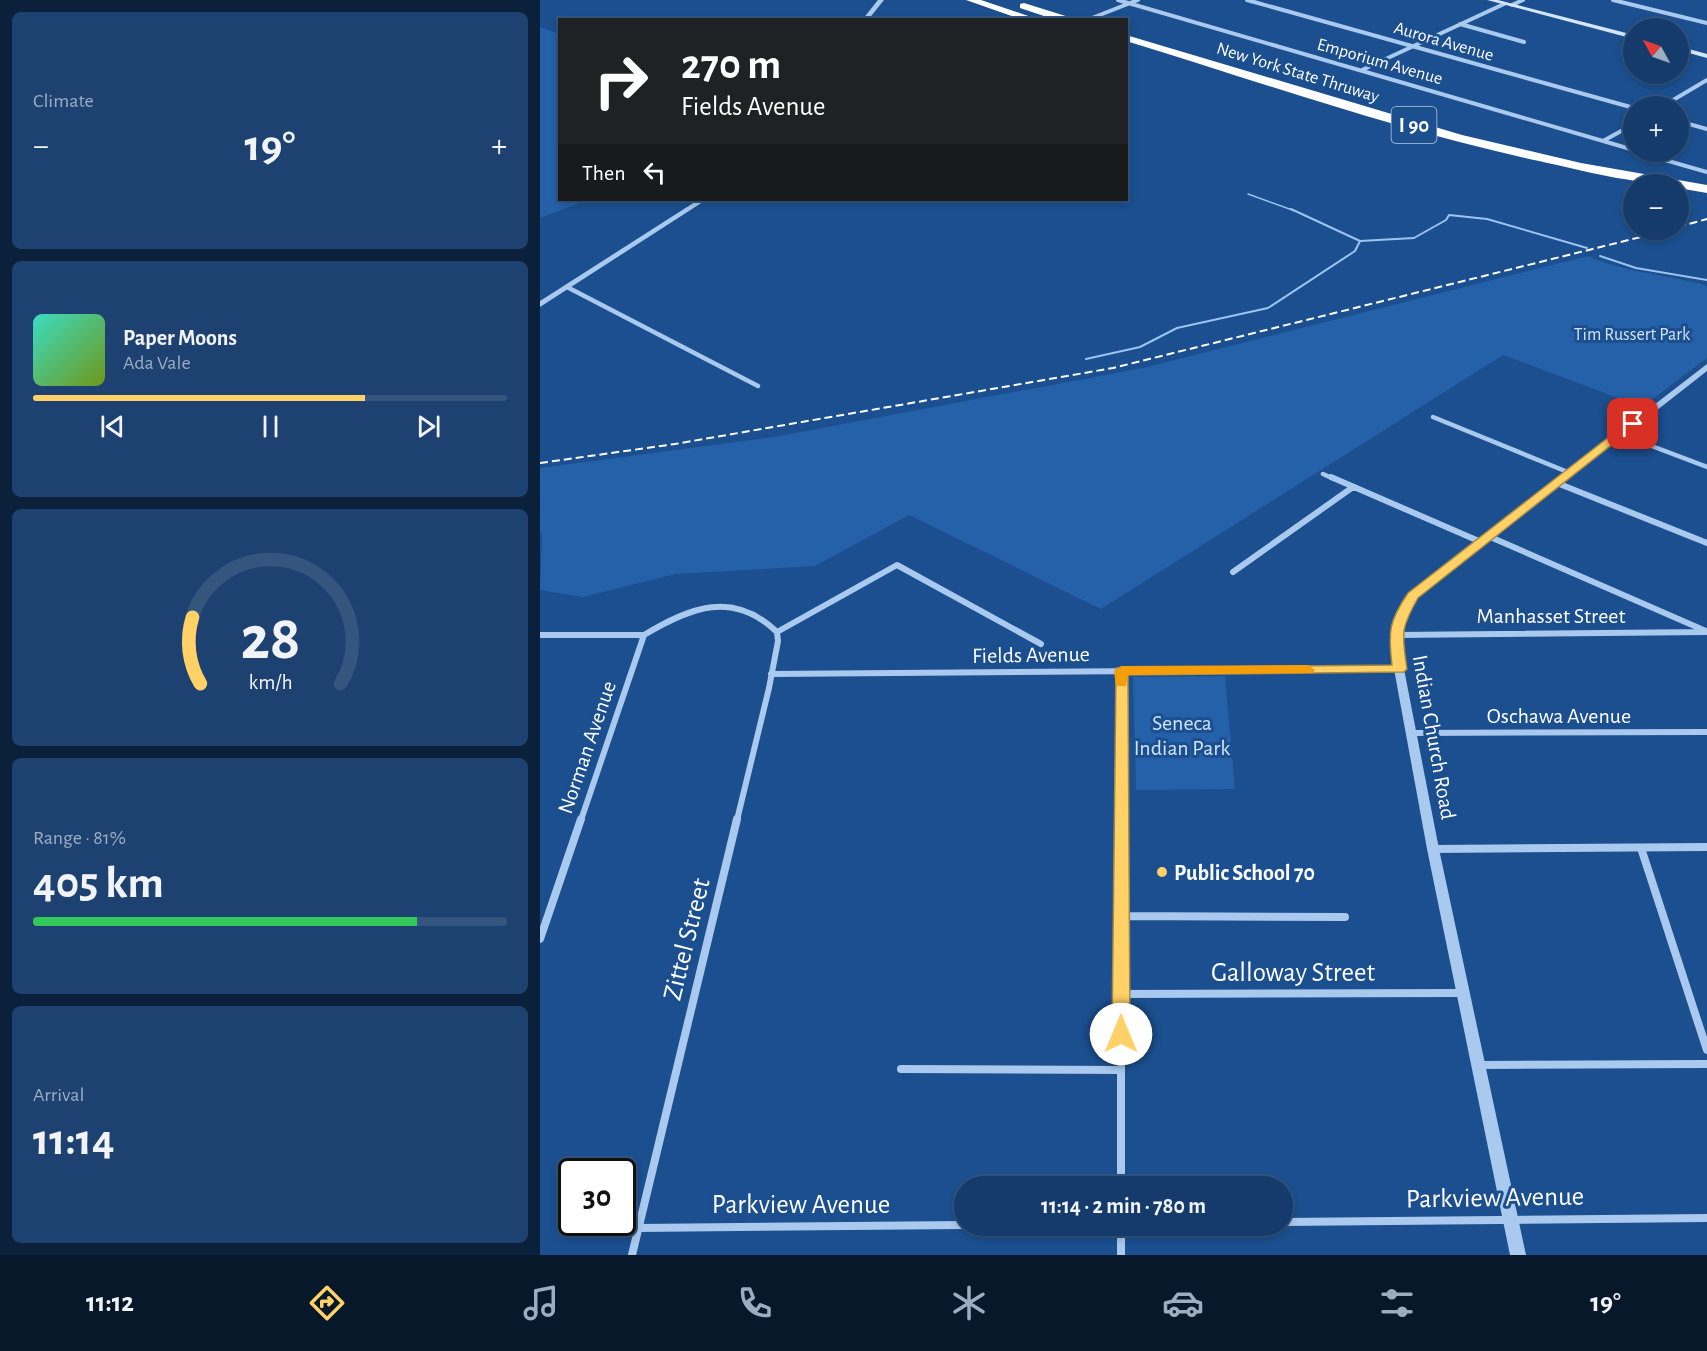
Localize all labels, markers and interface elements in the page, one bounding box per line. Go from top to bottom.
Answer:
north arrow [1623,18,1689,84]
map controls [1623,18,1689,240]
street label: Aurora Avenue [1392,19,1496,65]
street label: Emporium Avenue [1315,35,1445,88]
street label: New York State Thruway [1214,40,1381,106]
icon: right [582,42,660,120]
text: 270 m [681,44,781,86]
text: Climate [33,91,94,111]
text: Fields Avenue [681,93,826,120]
button: + [1623,96,1689,162]
road number: I 90 [1392,107,1436,143]
text: 19° [244,124,296,169]
text: − [33,130,49,163]
text: + [491,130,507,163]
icon: left [638,156,671,189]
text: Then [582,162,626,184]
button: − [1623,174,1689,240]
park label: Tim Russert Park [1574,326,1691,344]
text: Paper Moons [123,327,237,349]
text: Ada Vale [123,353,191,373]
pin [1607,398,1658,449]
icon: arrive [1616,407,1649,440]
icon: previous [96,410,129,443]
icon: pause [254,410,287,443]
icon: next [412,410,445,443]
street label: Manhasset Street [1477,605,1625,627]
text: 28 [240,609,300,671]
street label: Fields Avenue [972,643,1090,667]
street label: Indian Church Road [1409,653,1459,821]
text: km/h [248,673,292,694]
street label: Norman Avenue [554,678,620,817]
street label: Oschawa Avenue [1487,705,1631,727]
park label: Seneca Indian Park [1134,712,1230,759]
text: Range · 81% [33,828,126,848]
text: 405 km [33,861,164,906]
place label: Public School 70 [1174,862,1315,884]
marker: Public School 70 [1155,865,1169,879]
street label: Zittel Street [658,875,715,1003]
street label: Galloway Street [1211,959,1375,987]
position arrow [1089,1002,1153,1066]
text: Arrival [33,1085,84,1105]
text: 11:14 [33,1118,115,1163]
speed limit sign: 30 [558,1158,636,1236]
street label: Parkview Avenue [1406,1182,1584,1213]
street label: Parkview Avenue [712,1191,890,1218]
text: 11:14 · 2 min · 780 m [1041,1195,1206,1217]
icon: directions [306,1282,348,1324]
icon: music [520,1282,562,1324]
icon: phone [734,1282,776,1324]
icon: climate [948,1282,990,1324]
icon: car [1162,1282,1204,1324]
icon: filters [1376,1282,1418,1324]
text: 11:12 [86,1289,134,1316]
text: 19° [1590,1289,1621,1316]

